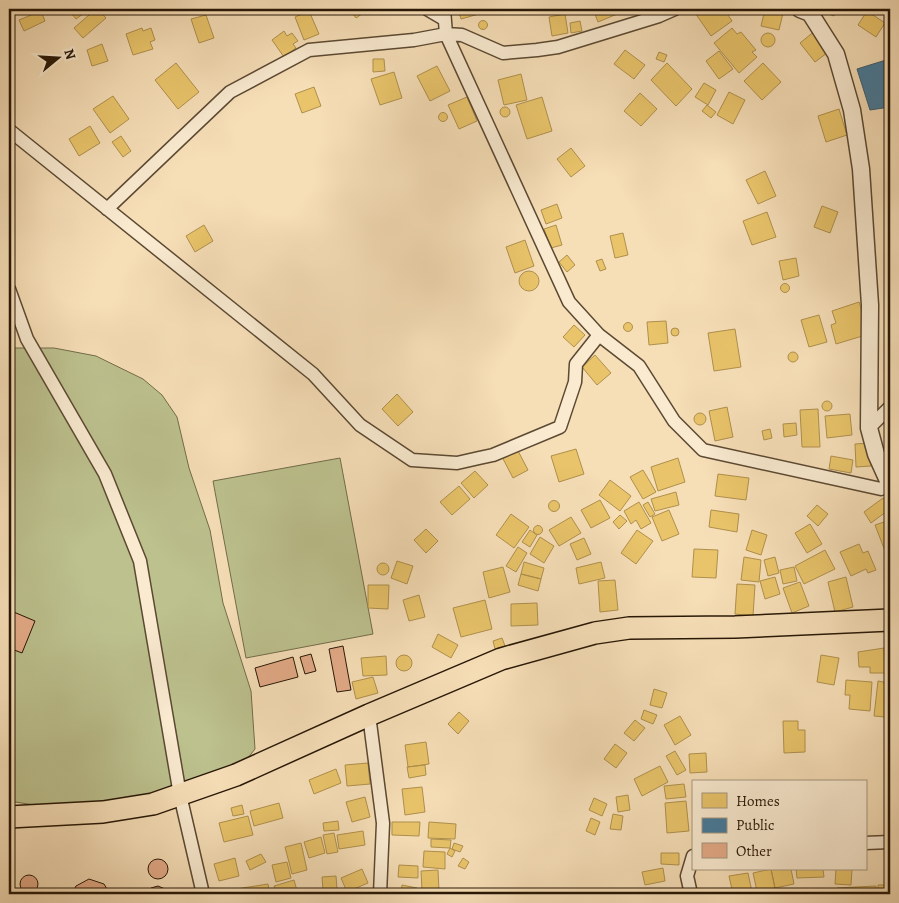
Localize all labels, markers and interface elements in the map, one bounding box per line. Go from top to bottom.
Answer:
north arrow [32,32,82,82]
text: N [59,46,80,62]
legend [692,780,866,870]
text: Homes [736,791,780,811]
text: Public [736,815,774,835]
text: Other [736,841,772,861]

